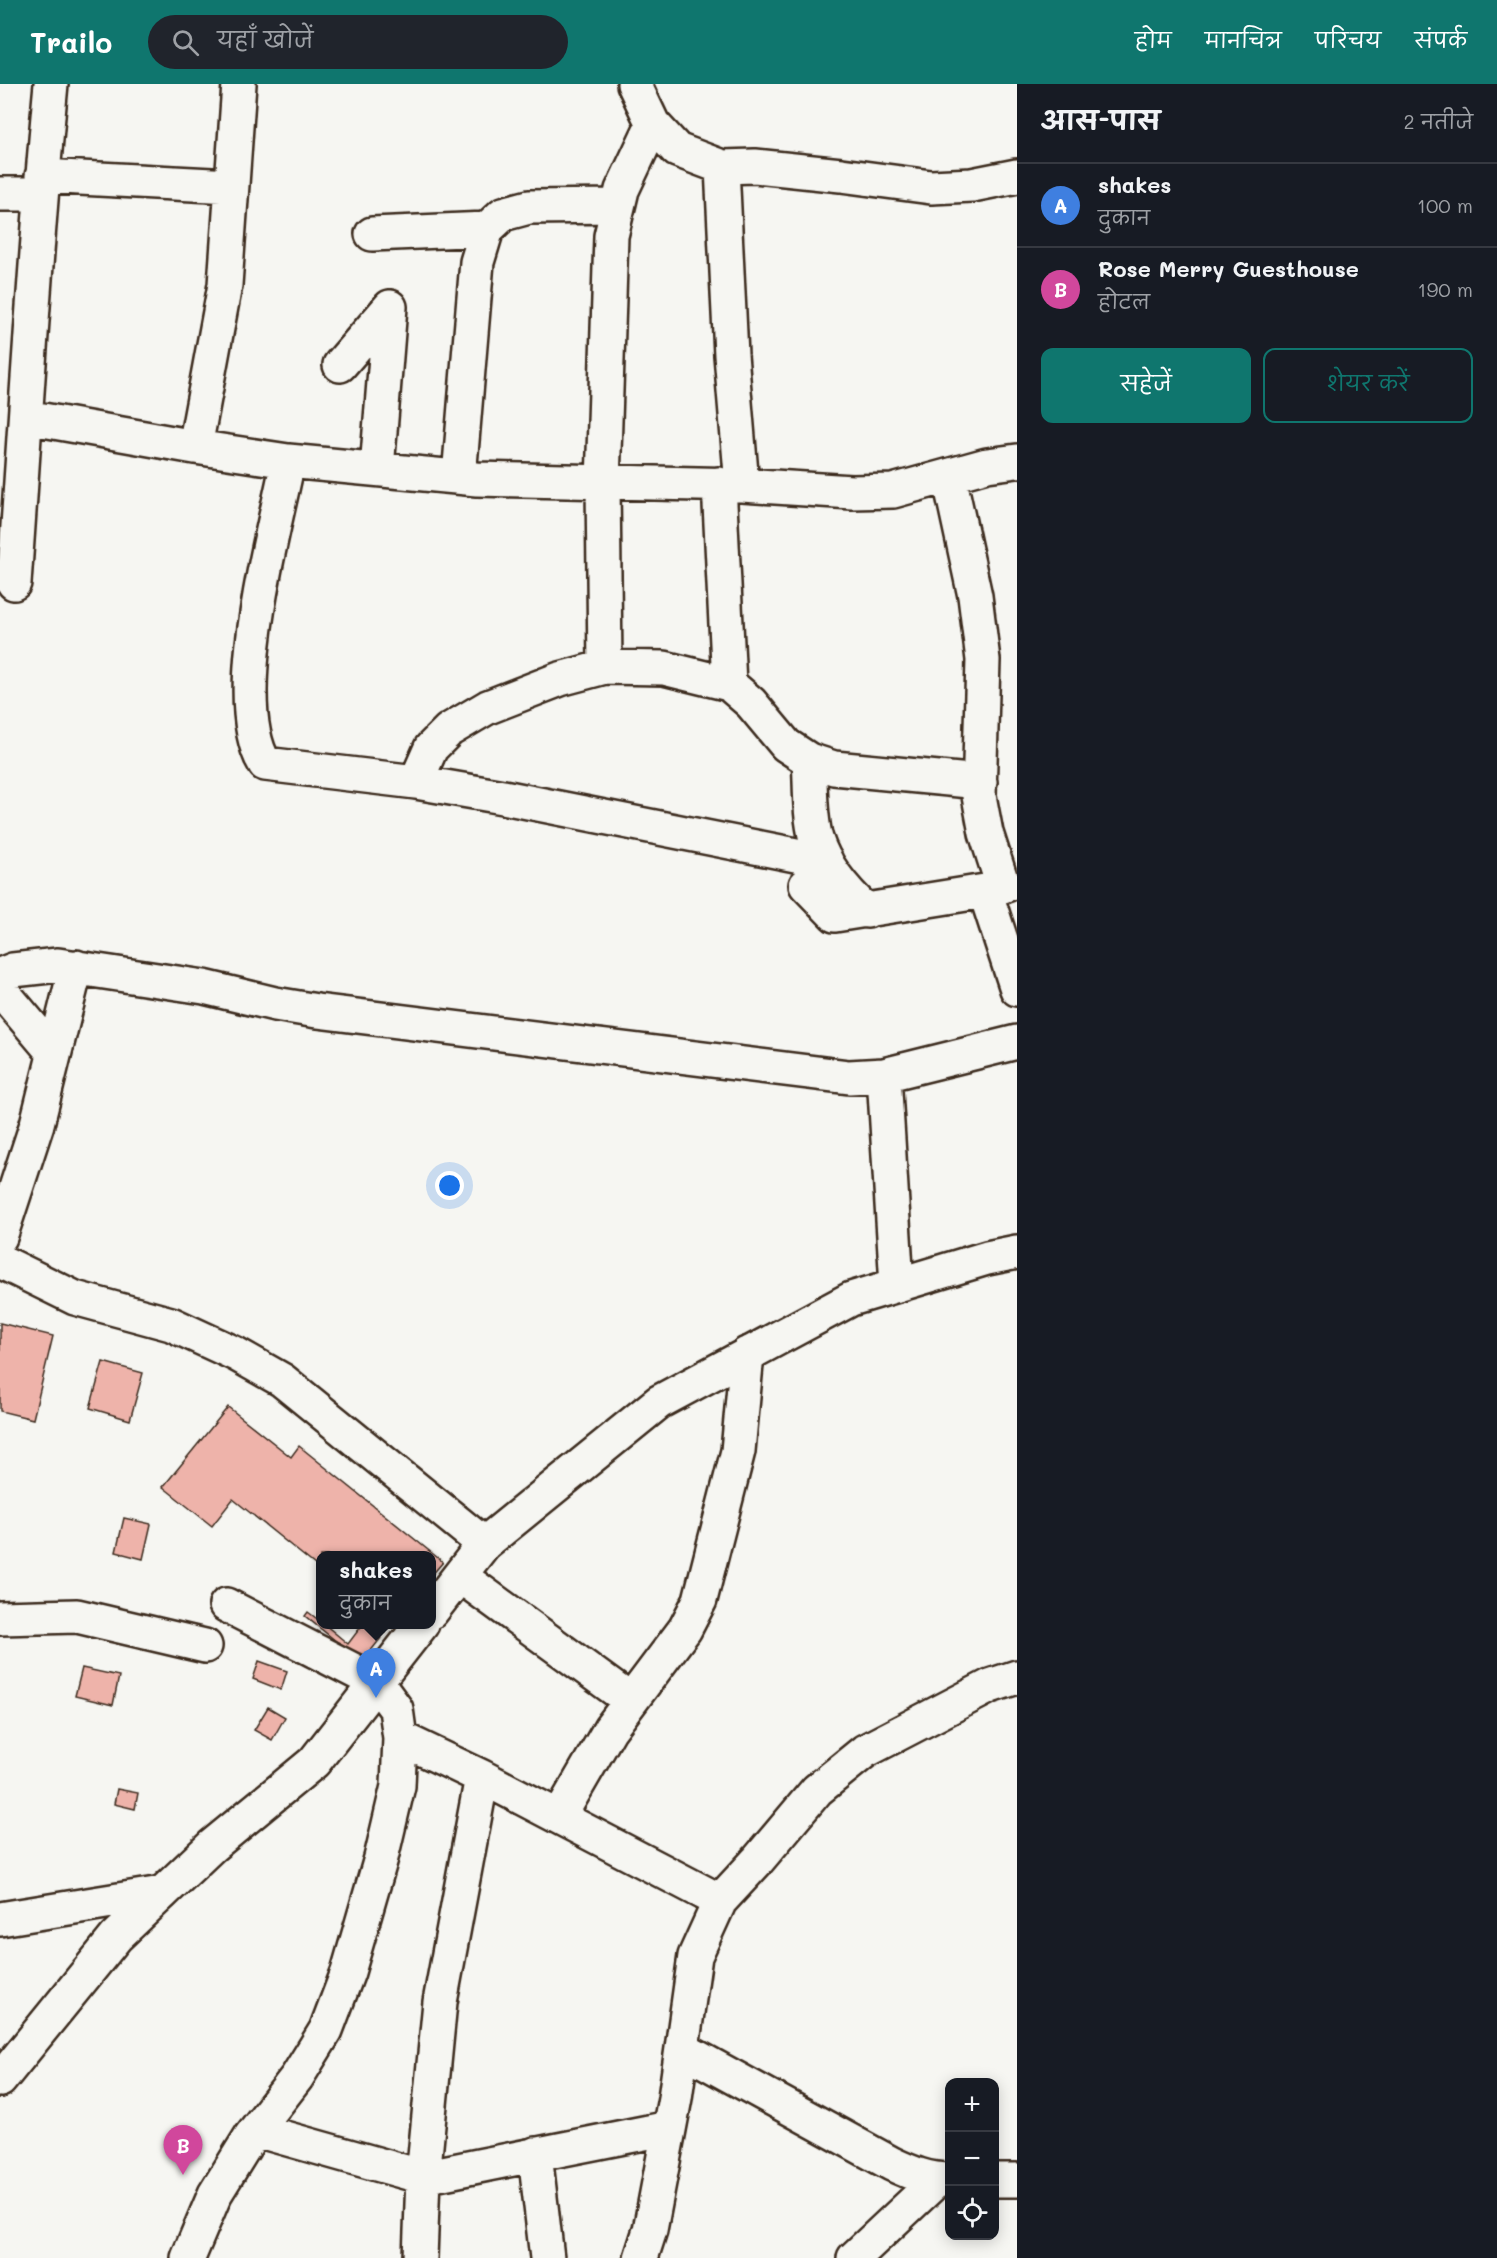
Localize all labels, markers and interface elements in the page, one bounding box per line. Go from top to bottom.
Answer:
search box [148,15,568,69]
text: Trailo [30,24,112,60]
text: यहाँ खोजें [217,25,313,54]
icon: search [169,26,202,59]
text: होम [1135,26,1172,53]
text: मानचित्र [1205,26,1282,53]
text: परिचय [1315,26,1381,53]
text: संपर्क [1414,26,1467,53]
text: आस-पास [1041,103,1160,137]
text: 2 नतीजे [1404,108,1473,134]
text: shakes [1098,170,1171,199]
text: A [1054,192,1067,218]
text: 100 m [1417,192,1473,218]
text: दुकान [1098,204,1150,230]
text: Rose Merry Guesthouse [1098,254,1359,283]
text: B [1054,276,1067,302]
text: 190 m [1418,276,1473,302]
text: होटल [1098,288,1150,314]
button: सहेजें [1041,348,1251,423]
button: शेयर करें [1263,348,1473,423]
your location [435,1171,464,1200]
popup [316,1551,436,1629]
text: shakes [339,1555,413,1584]
text: दुकान [339,1589,391,1615]
pin: A [356,1648,395,1698]
map controls [945,2078,999,2240]
button: + [945,2078,999,2132]
pin: B [164,2126,202,2175]
button: − [945,2132,999,2186]
button: locate [945,2186,999,2240]

